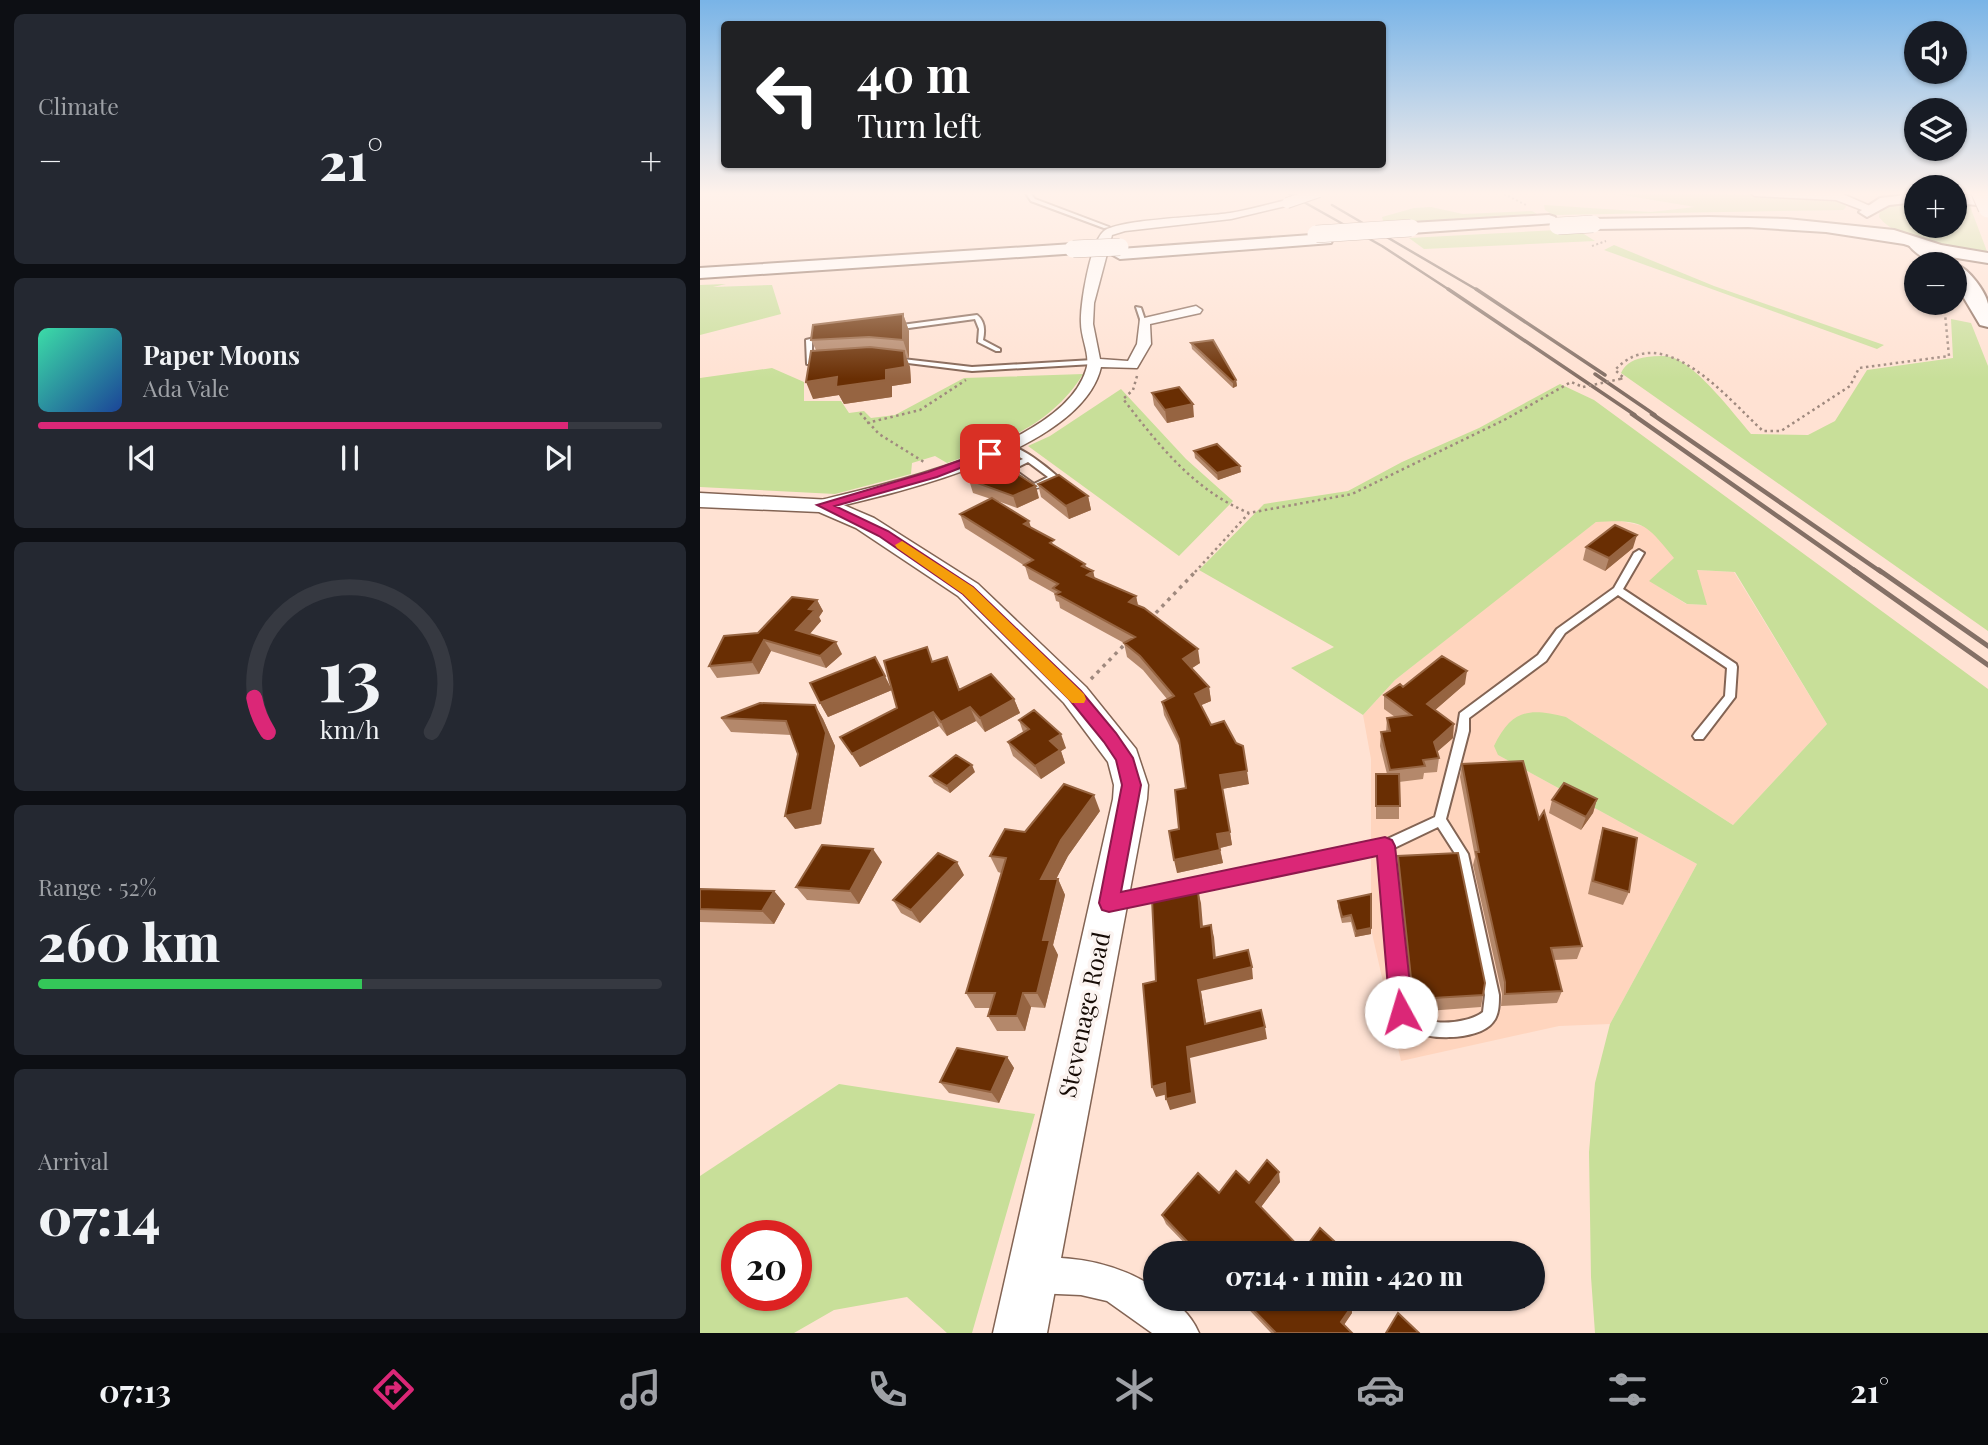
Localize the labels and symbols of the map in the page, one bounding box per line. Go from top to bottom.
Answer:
pin [960,424,1020,484]
street label: Stevenage Road [1050,929,1116,1100]
position arrow [1364,975,1438,1049]
speed limit sign: 20 [721,1220,812,1311]

